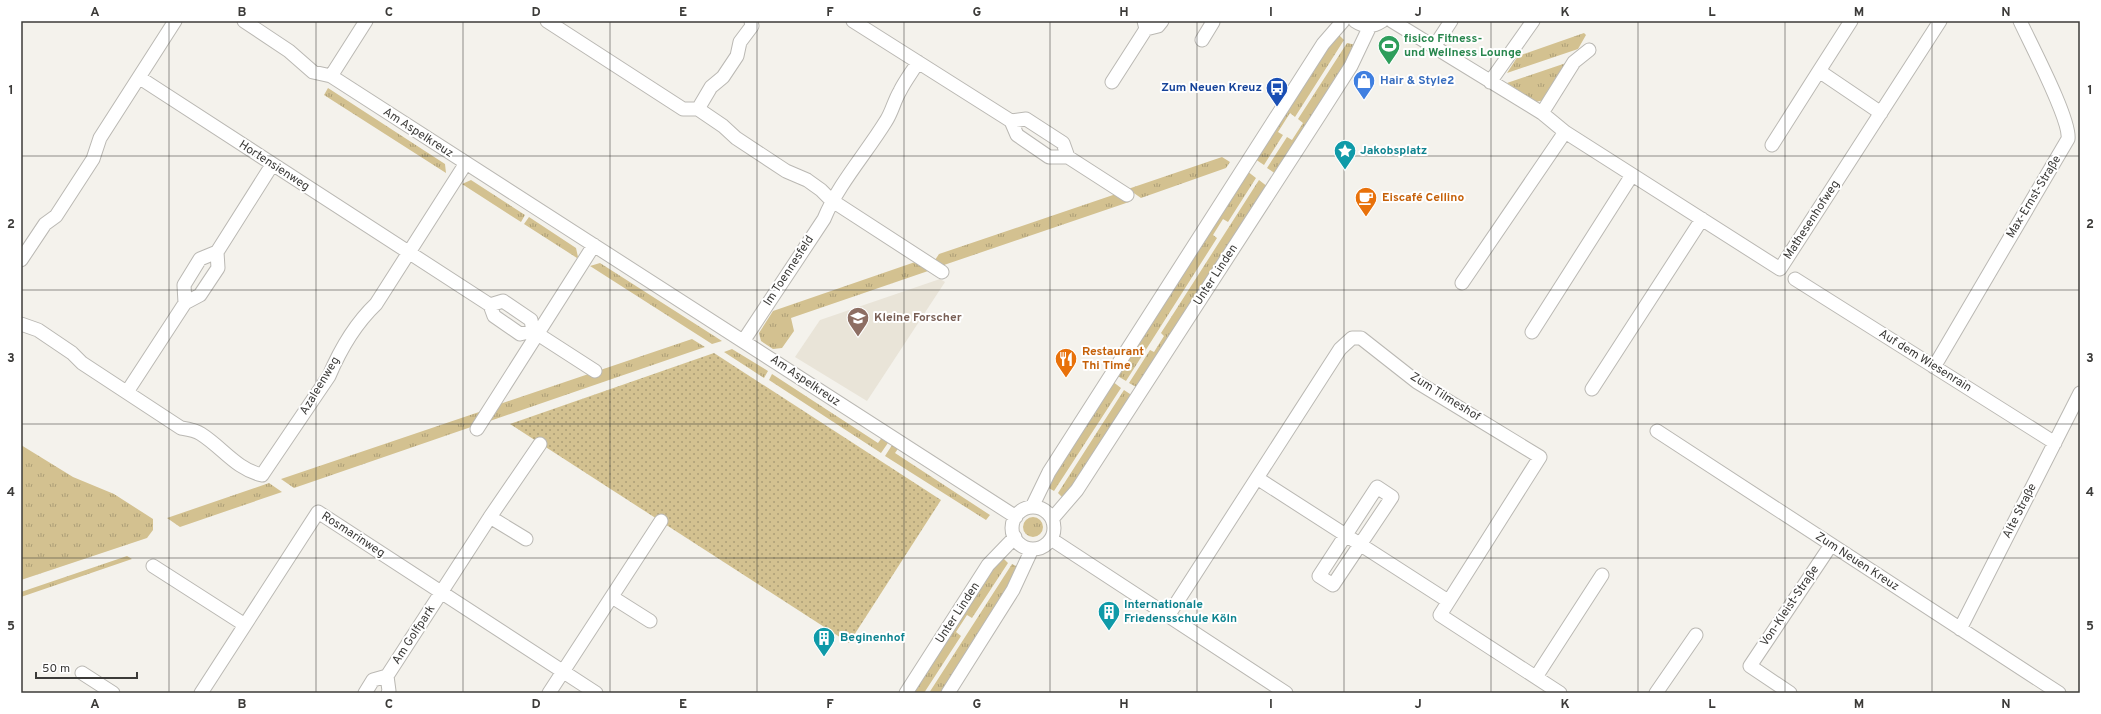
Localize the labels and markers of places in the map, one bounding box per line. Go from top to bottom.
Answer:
place label: fisico Fitness- und Wellness Lounge [1404,31,1522,61]
sports icon: fisico Fitness- und Wellness Lounge [1376,33,1402,66]
shop icon: Hair & Style2 [1351,68,1377,101]
place label: Hair & Style2 [1380,73,1454,89]
bus stop icon: Zum Neuen Kreuz [1264,75,1290,108]
place label: Zum Neuen Kreuz [1161,80,1262,96]
place icon: Jakobsplatz [1332,138,1358,171]
place label: Jakobsplatz [1360,143,1427,159]
cafe icon: Eiscafé Cellino [1353,185,1379,218]
place label: Eiscafé Cellino [1382,190,1464,206]
school or university icon: Kleine Forscher [845,305,871,338]
place label: Kleine Forscher [874,310,962,326]
place label: Restaurant Thi Time [1082,344,1144,374]
restaurant icon: Restaurant Thi Time [1053,346,1079,379]
place label: Internationale Friedensschule Köln [1124,597,1237,627]
building icon: Internationale Friedensschule Köln [1096,599,1122,632]
building icon: Beginenhof [811,625,837,658]
place label: Beginenhof [840,630,905,646]

